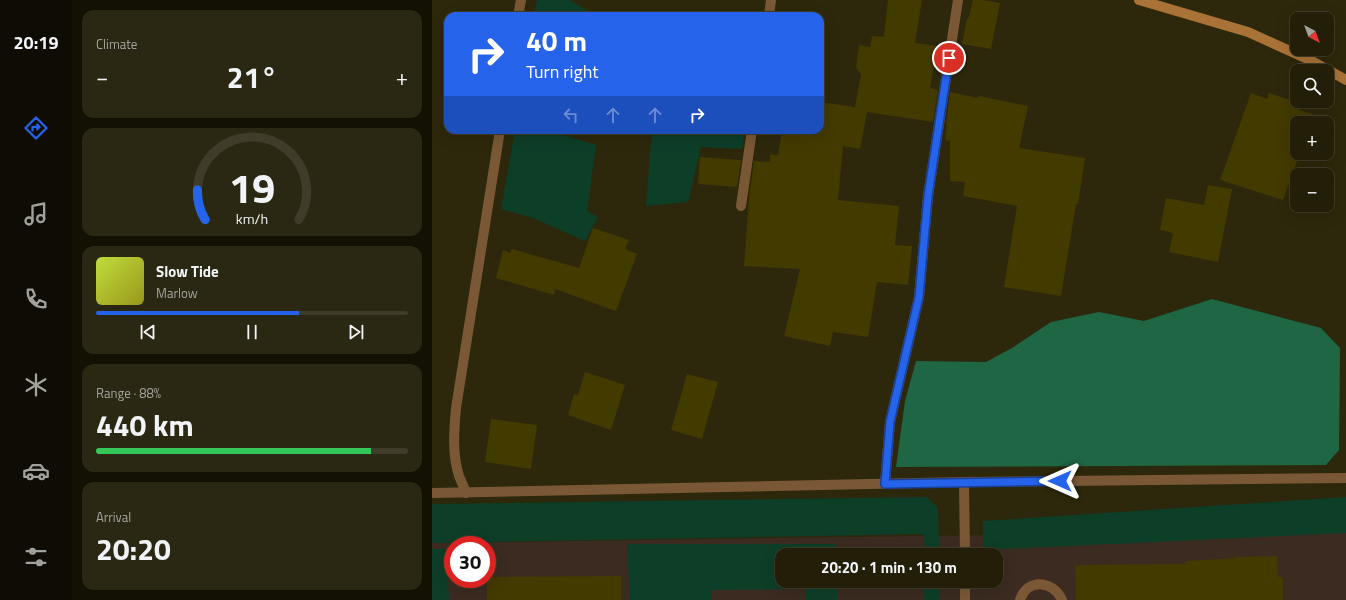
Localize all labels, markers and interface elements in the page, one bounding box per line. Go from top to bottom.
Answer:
north arrow [1290,12,1334,56]
map controls [1290,12,1334,212]
text: 40 m [526,19,587,62]
icon: right [460,28,512,80]
text: 20:19 [14,29,58,56]
text: Climate [96,34,137,54]
pin [932,41,966,75]
icon: arrive [938,47,960,69]
text: 21° [227,54,277,100]
text: Turn right [526,58,599,85]
text: − [96,60,108,94]
text: + [396,60,408,94]
button: search [1290,64,1334,108]
icon: left [560,104,582,126]
icon: ahead [602,104,624,126]
icon: ahead [644,104,666,126]
icon: right [686,104,708,126]
icon: directions [22,114,50,142]
button: + [1290,116,1334,160]
text: 19 [229,156,275,219]
button: − [1290,168,1334,212]
icon: music [22,200,50,228]
text: km/h [236,208,268,230]
text: Slow Tide [156,260,219,283]
text: Marlow [156,283,198,303]
icon: phone [22,285,50,313]
icon: previous [137,321,159,343]
icon: pause [241,321,263,343]
icon: next [345,321,367,343]
icon: climate [22,371,50,399]
text: Range · 88% [96,383,161,403]
text: 440 km [96,402,194,448]
icon: car [22,457,50,485]
position arrow [1039,460,1081,502]
text: Arrival [96,507,131,527]
text: 20:20 [96,526,171,572]
speed limit sign: 30 [444,536,496,588]
icon: filters [22,543,50,571]
text: 20:20 · 1 min · 130 m [821,556,957,579]

